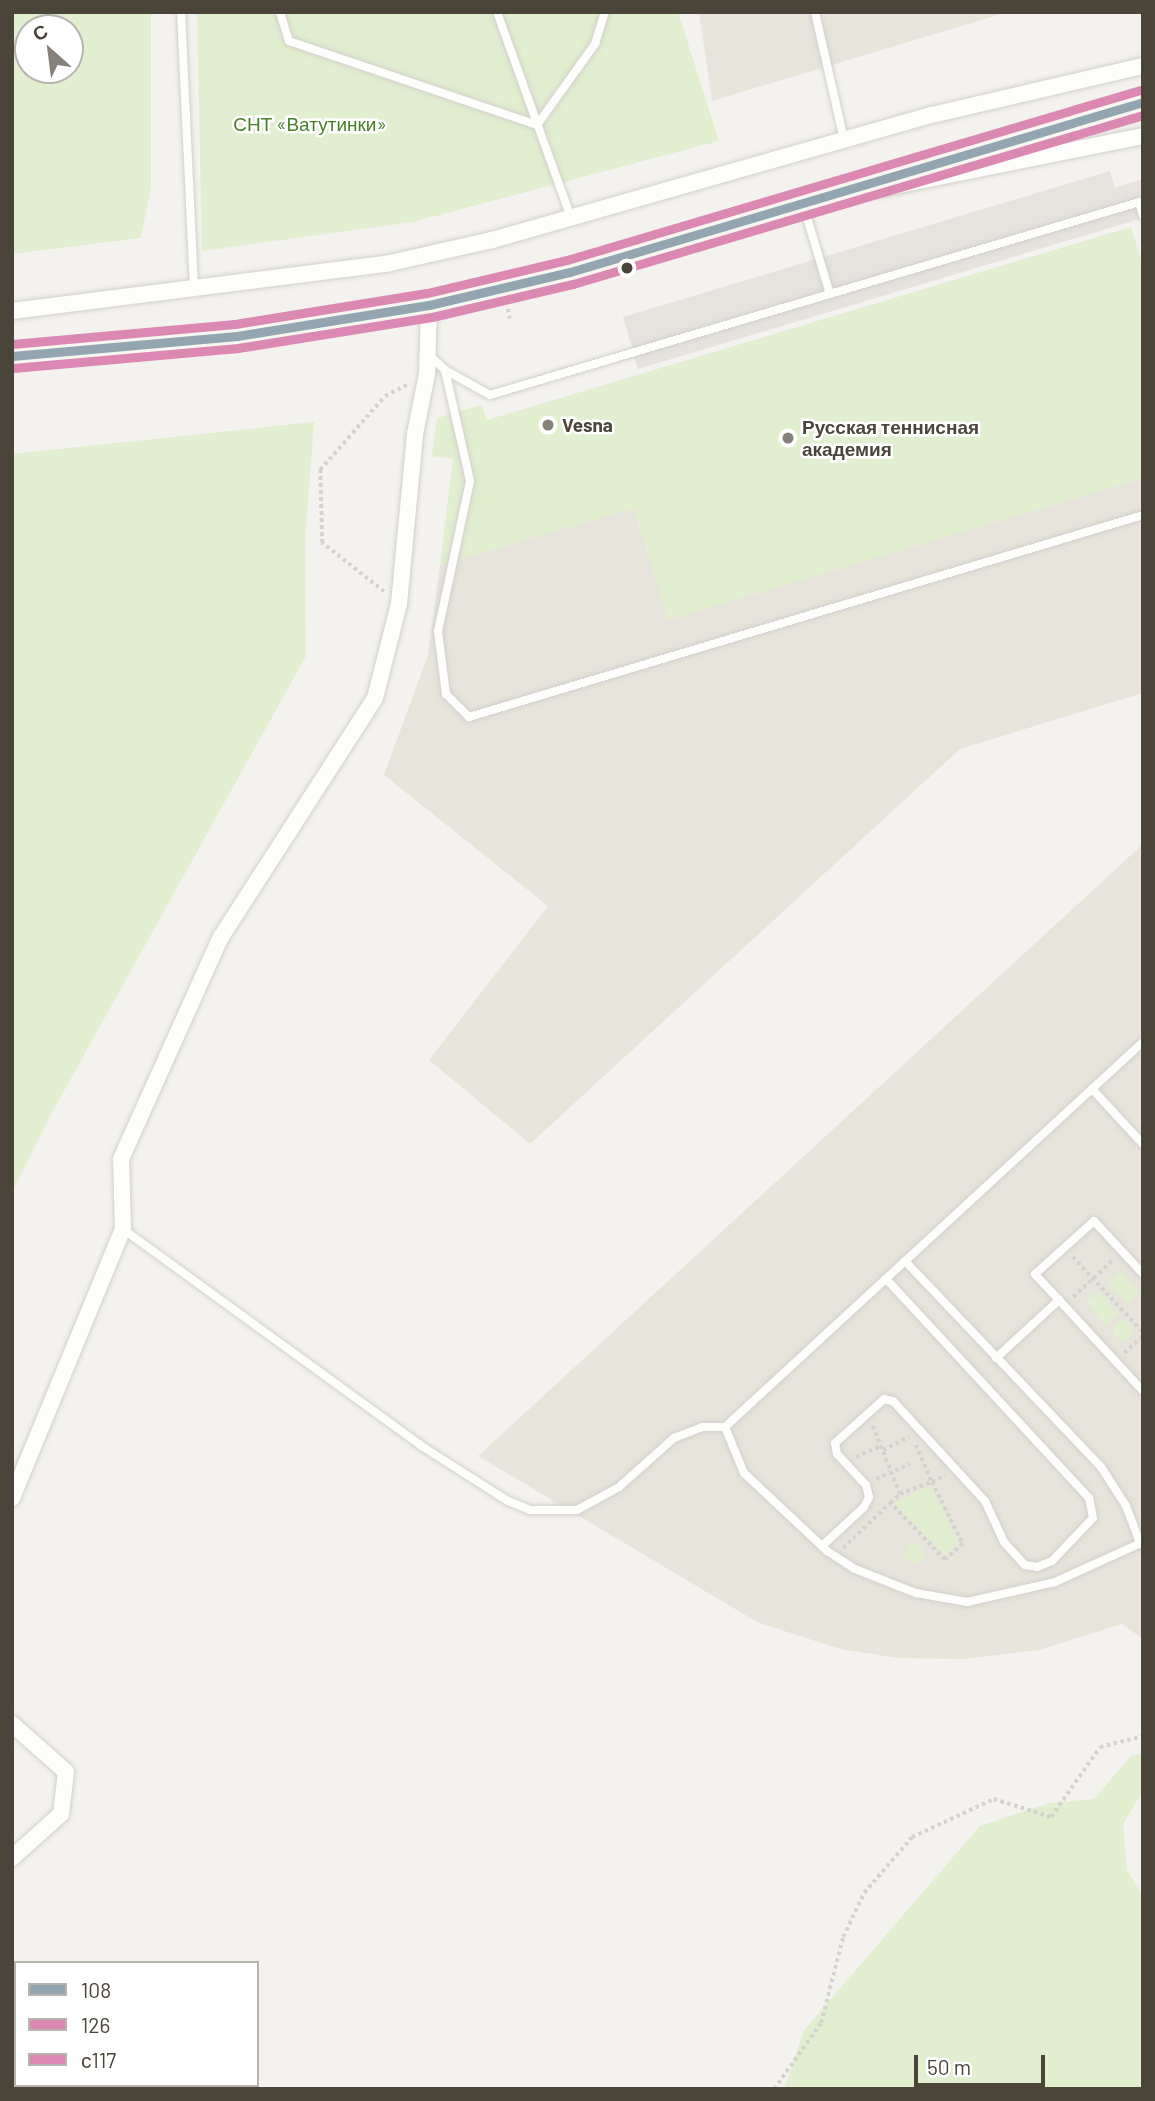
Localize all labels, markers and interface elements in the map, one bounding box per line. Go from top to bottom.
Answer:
north arrow [14,14,84,84]
text: С [28,18,51,45]
park label: СНТ «Ватутинки» [233,113,387,135]
unlabelled marker [620,261,634,275]
place label: Vesna [562,414,613,436]
place label: Русская теннисная академия [802,416,979,460]
marker: Vesna [540,417,556,433]
marker: Русская теннисная академия [780,430,796,446]
legend [14,1961,259,2087]
text: 108 [81,1977,111,2002]
text: 126 [81,2012,110,2037]
scale bar [917,2042,1048,2086]
text: с117 [81,2047,116,2072]
text: 50 m [927,2054,971,2079]

